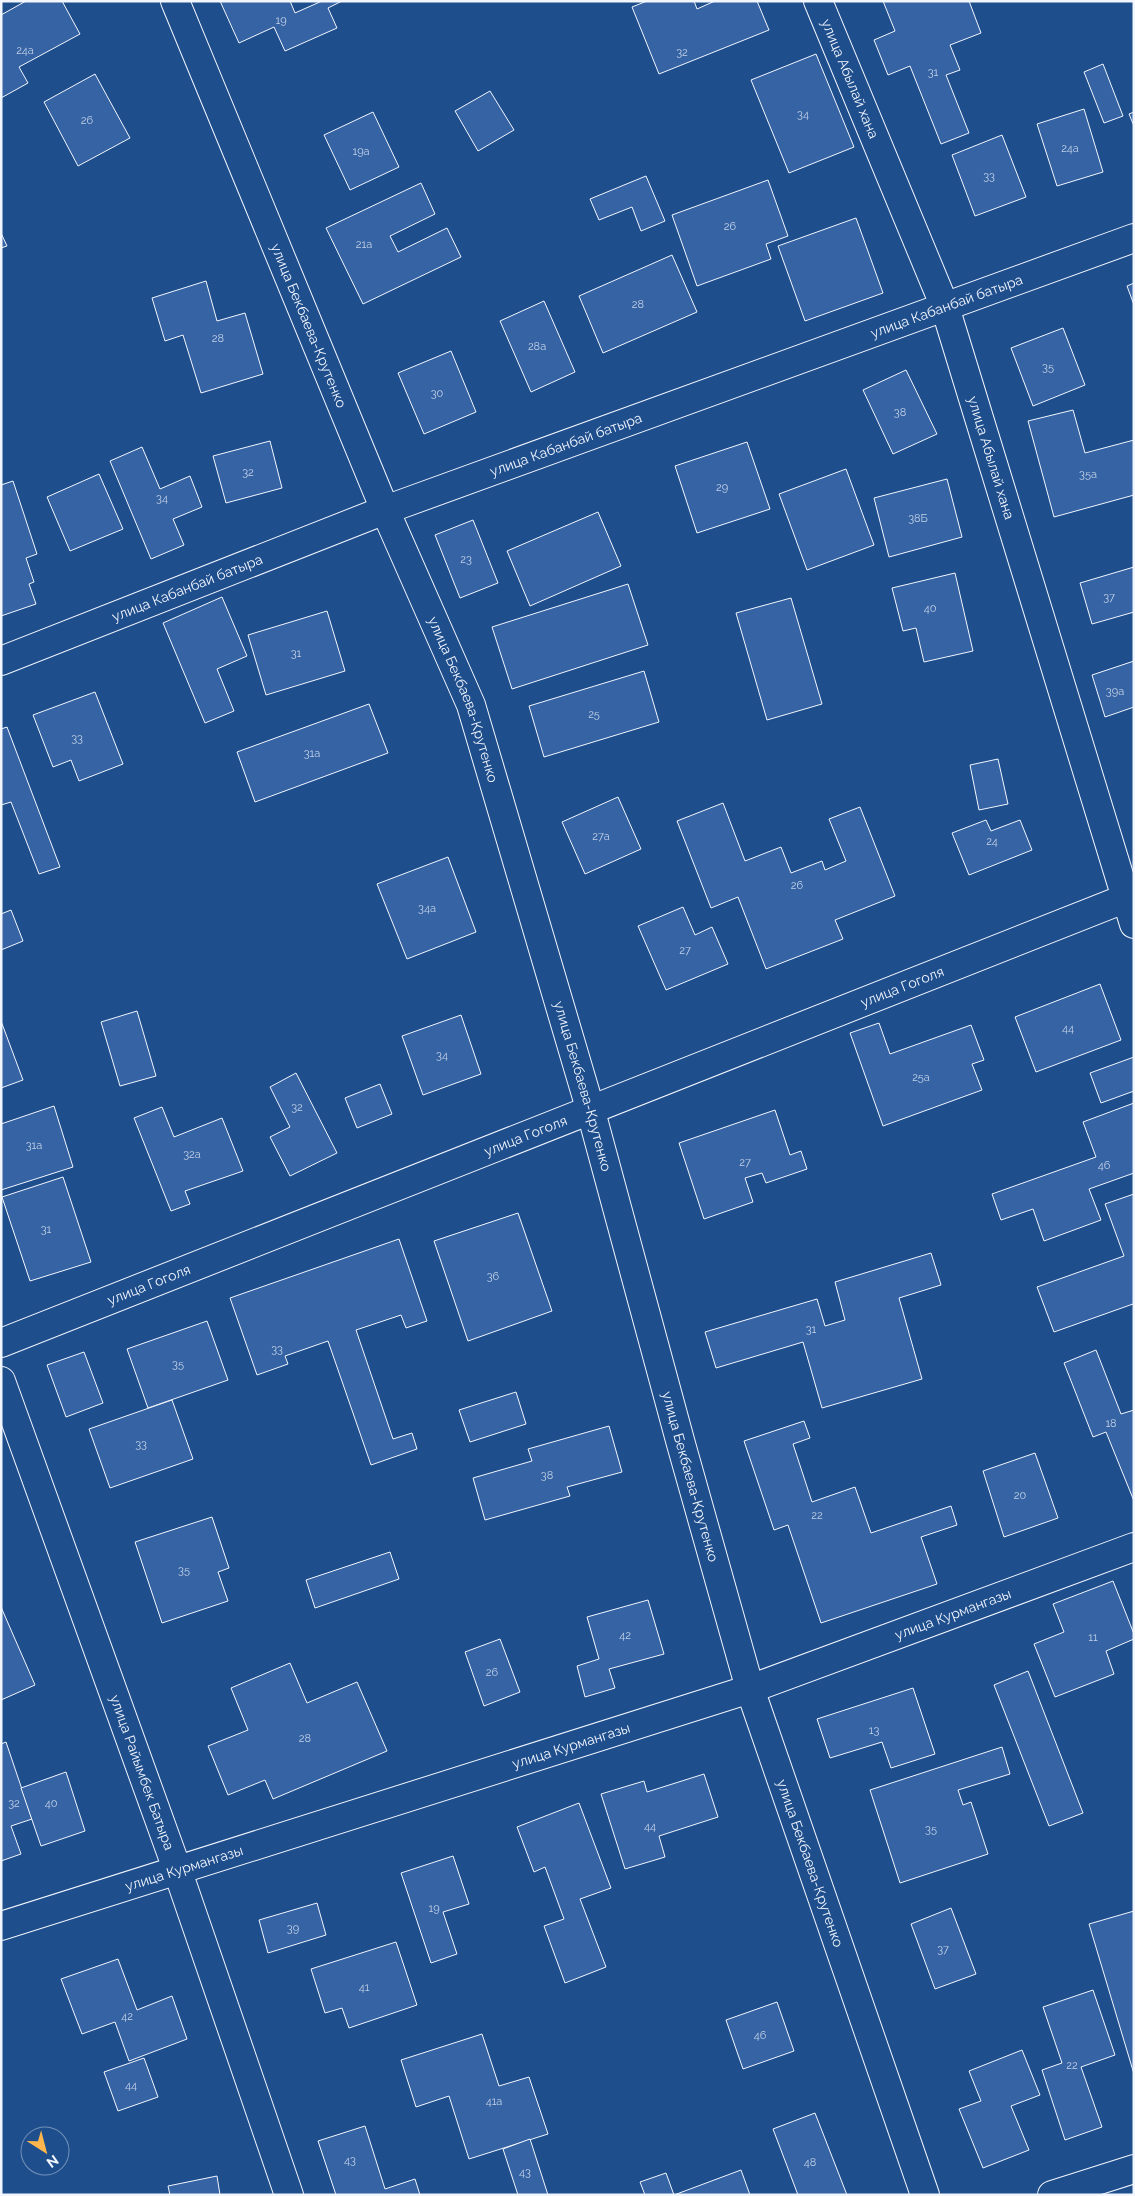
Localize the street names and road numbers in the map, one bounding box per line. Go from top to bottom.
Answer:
street label: улица Абылай хана [818,16,882,141]
street label: улица Бекбаева-Крутенко [268,241,350,410]
street label: улица Кабанбай батыра [868,271,1025,341]
street label: улица Абылай хана [965,394,1018,521]
street label: улица Кабанбай батыра [488,409,644,479]
street label: улица Кабанбай батыра [109,551,265,625]
street label: улица Бекбаева-Крутенко [425,614,501,784]
street label: улица Гоголя [858,963,946,1010]
street label: улица Бекбаева-Крутенко [551,999,615,1173]
street label: улица Гоголя [482,1112,569,1159]
street label: улица Гоголя [105,1261,193,1308]
street label: улица Бекбаева-Крутенко [659,1390,722,1564]
street label: улица Курмангазы [893,1585,1013,1643]
street label: улица Райымбек Батыра [107,1693,177,1852]
street label: улица Курмангазы [510,1719,632,1772]
street label: улица Бекбаева-Крутенко [774,1777,847,1949]
street label: улица Курмангазы [123,1842,245,1894]

